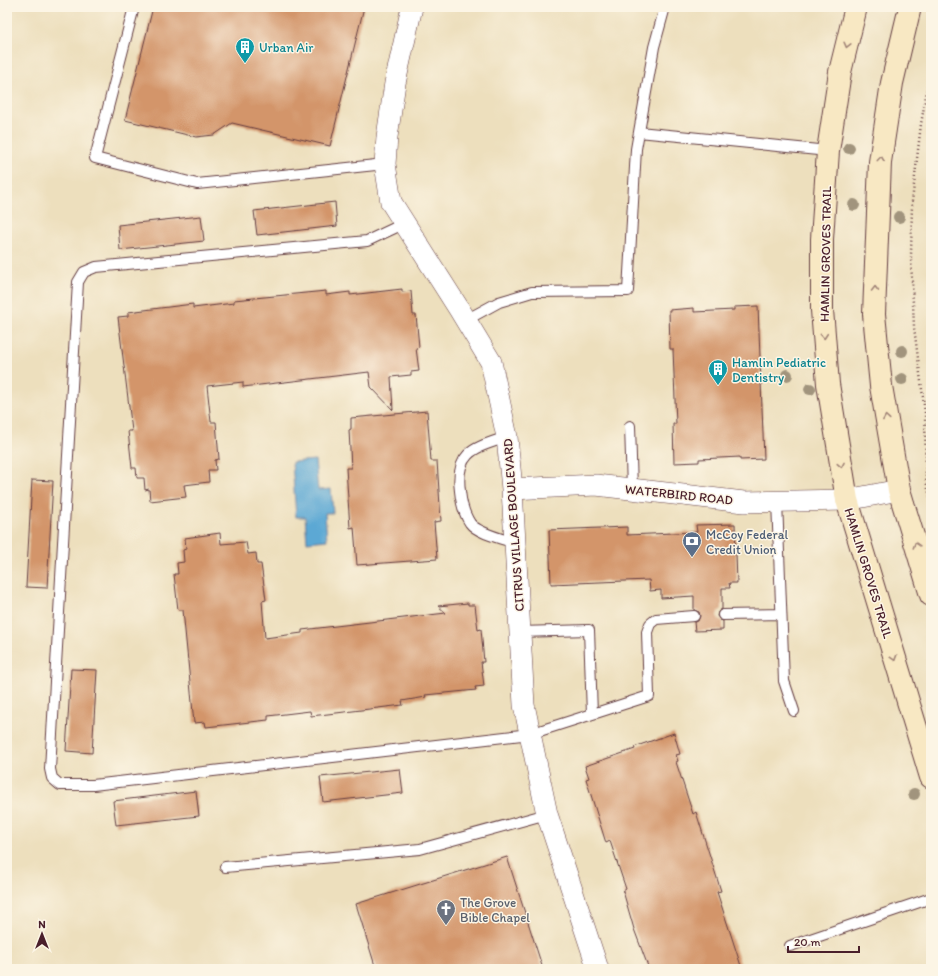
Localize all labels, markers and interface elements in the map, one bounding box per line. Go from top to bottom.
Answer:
building icon: Urban Air [234,36,256,64]
place label: Urban Air [259,40,314,55]
one-way arrow [843,42,851,48]
one-way arrow [876,156,885,162]
street label: HAMLIN GROVES TRAIL [817,186,834,322]
one-way arrow [871,286,879,292]
one-way arrow [820,333,829,339]
place label: Hamlin Pediatric Dentistry [732,355,826,385]
building icon: Hamlin Pediatric Dentistry [707,358,729,386]
one-way arrow [882,415,891,421]
street label: CITRUS VILLAGE BOULEVARD [500,438,527,612]
one-way arrow [836,462,845,468]
street label: WATERBIRD ROAD [624,481,734,508]
street label: HAMLIN GROVES TRAIL [842,506,896,641]
place label: McCoy Federal Credit Union [706,527,788,557]
bank icon: McCoy Federal Credit Union [681,530,703,558]
one-way arrow [912,541,920,548]
one-way arrow [889,654,898,661]
place label: The Grove Bible Chapel [460,895,530,925]
church icon: The Grove Bible Chapel [435,898,457,926]
north arrow [22,914,62,954]
text: N [38,918,46,931]
scale bar [788,928,859,954]
text: 20 m [794,935,821,949]

